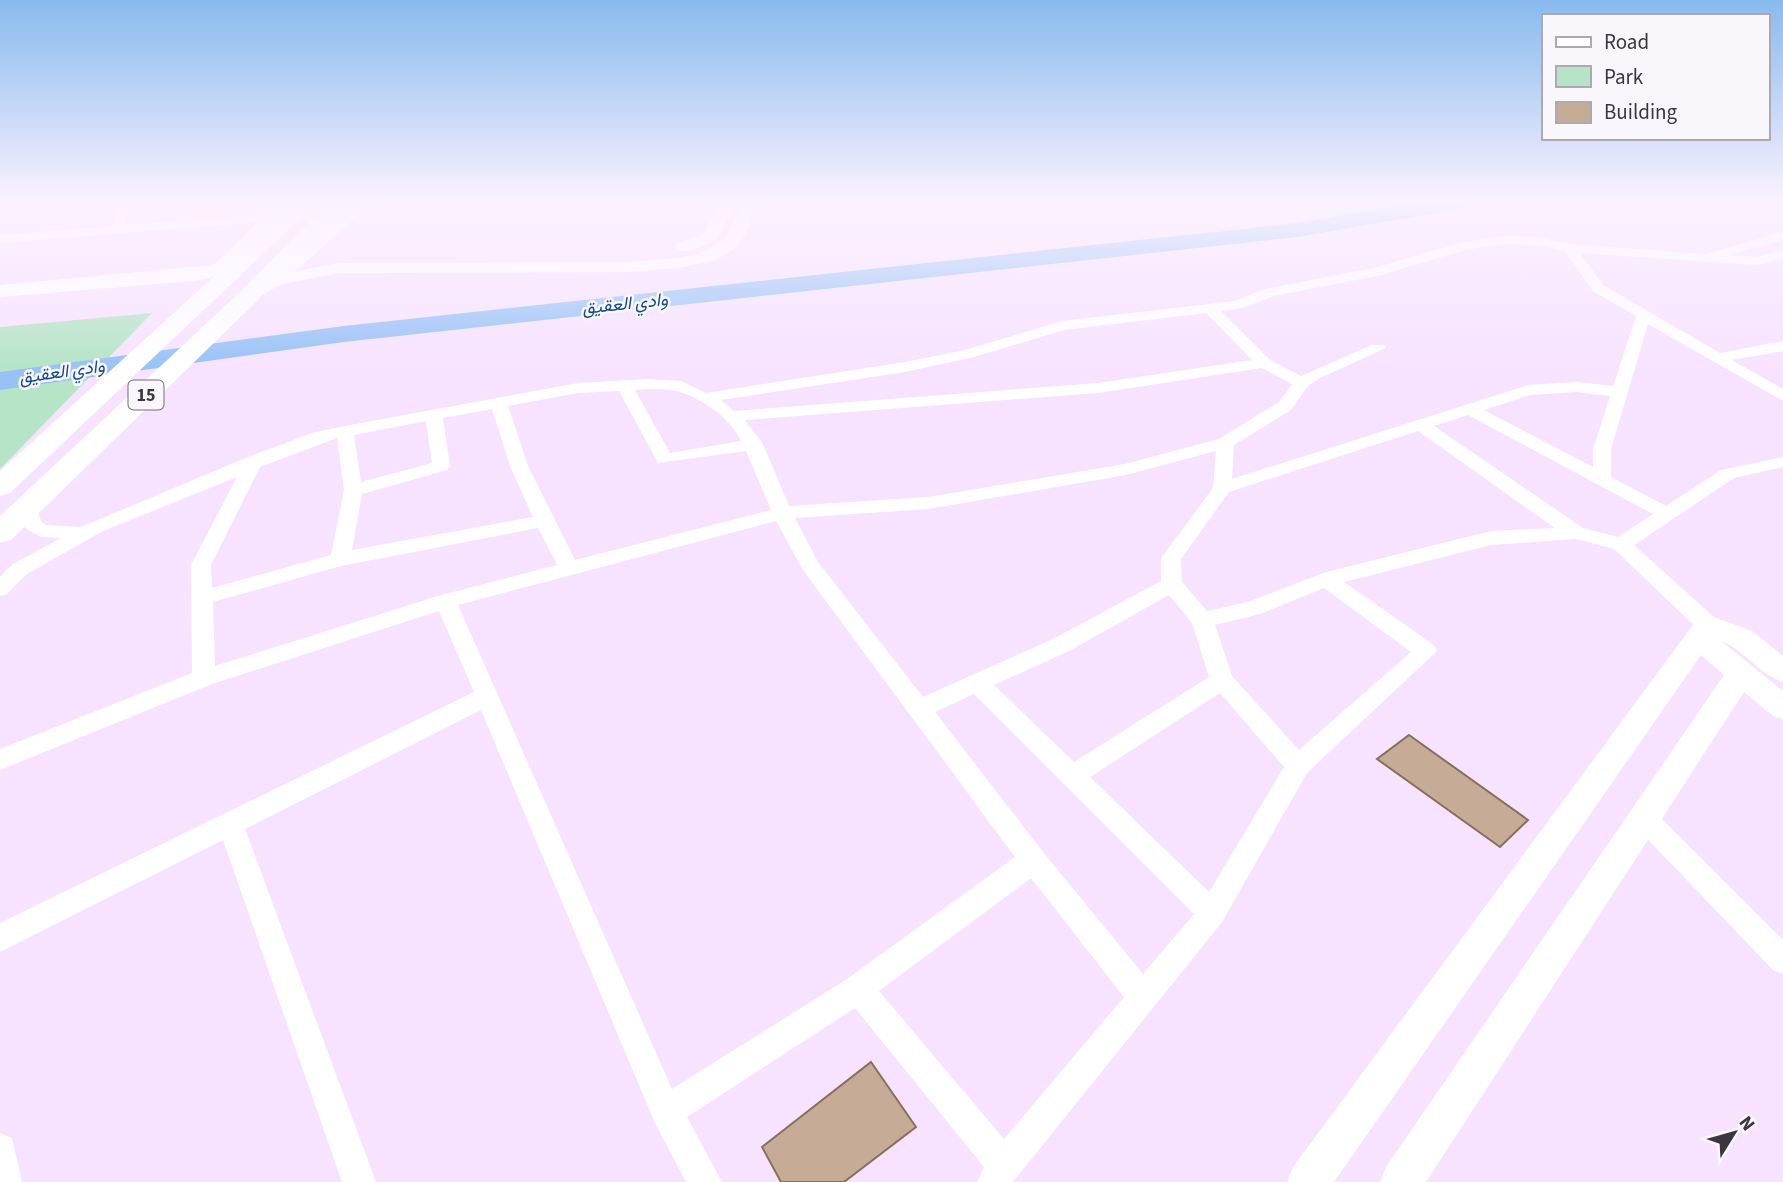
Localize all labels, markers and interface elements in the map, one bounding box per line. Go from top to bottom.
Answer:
legend [1542,14,1769,140]
text: Road [1604,27,1649,57]
text: Park [1604,62,1644,92]
text: Building [1604,97,1678,127]
water label: وادي العقيق [581,287,669,323]
water label: وادي العقيق [18,354,107,392]
road number: 15 [128,380,164,410]
north arrow [1699,1098,1769,1168]
text: N [1732,1110,1761,1137]

